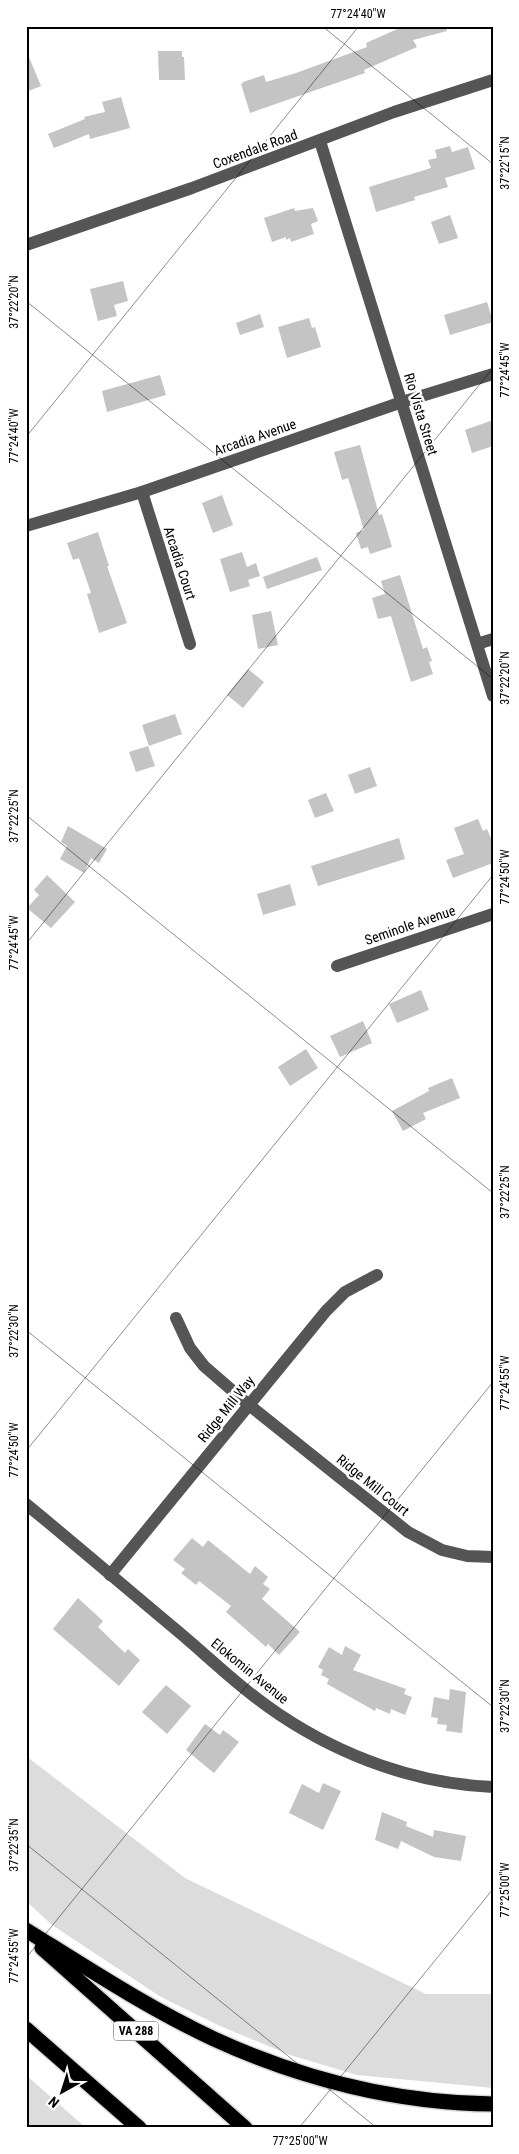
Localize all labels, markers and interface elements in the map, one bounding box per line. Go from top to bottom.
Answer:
text: 77°24'40"W [330,7,386,21]
street label: Coxendale Road [210,126,300,172]
text: 37°22'15"N [498,136,512,190]
text: 37°22'20"N [7,275,21,329]
text: 77°24'45"W [498,342,512,398]
street label: Rio Vista Street [401,371,441,457]
text: 77°24'40"W [7,408,21,464]
street label: Arcadia Avenue [212,415,299,459]
street label: Arcadia Court [161,524,199,602]
text: 37°22'20"N [498,651,512,705]
text: 37°22'25"N [7,789,21,843]
text: 77°24'50"W [498,849,512,905]
street label: Seminole Avenue [363,902,458,948]
text: 77°24'45"W [7,915,21,971]
text: 37°22'25"N [498,1165,512,1219]
text: 37°22'30"N [7,1304,21,1358]
text: 77°24'55"W [498,1355,512,1411]
street label: Ridge Mill Way [194,1373,258,1445]
text: 77°24'50"W [7,1422,21,1478]
street label: Ridge Mill Court [334,1451,412,1519]
street label: Elokomin Avenue [208,1635,292,1707]
text: 37°22'30"N [498,1679,512,1733]
text: 37°22'35"N [7,1818,21,1872]
text: 77°25'00"W [498,1862,512,1918]
text: 77°24'55"W [7,1928,21,1984]
road number: VA 288 [114,2022,158,2040]
north arrow [38,2066,88,2116]
text: N [45,2093,62,2111]
text: 77°25'00"W [272,2134,328,2148]

